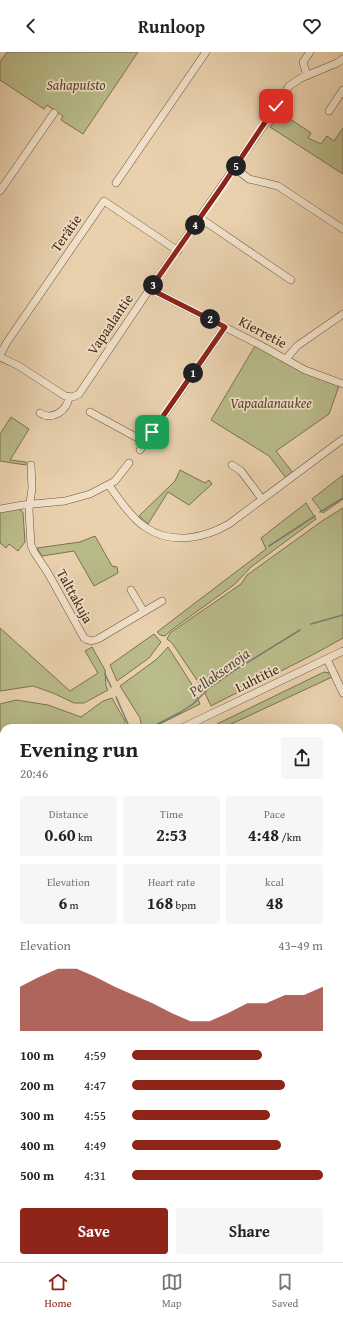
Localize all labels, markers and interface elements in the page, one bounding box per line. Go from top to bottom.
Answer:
text: Runloop [138,13,205,40]
icon: back [20,15,42,37]
icon: heart [301,15,323,37]
park label: Sahapuisto [46,75,106,95]
pin [259,89,293,123]
icon: check [265,95,287,117]
pin: 5 [226,156,246,176]
text: 5 [233,158,239,174]
street label: Terätie [46,210,86,256]
pin: 4 [185,215,205,235]
text: 4 [192,217,198,233]
pin: 3 [143,275,163,295]
text: 3 [150,277,156,293]
street label: Vapaalantie [82,289,138,358]
pin: 2 [200,309,220,329]
text: 2 [207,311,213,327]
street label: Kierretie [235,311,291,353]
pin: 1 [183,363,203,383]
text: 1 [190,365,196,381]
park label: Vapaalanaukee [230,393,312,413]
pin [135,415,169,449]
icon: arrive [141,421,163,443]
street label: Talttakuja [52,565,98,627]
water label: Pellaksenoja [183,643,254,702]
street label: Luhtitie [232,659,283,697]
text: Evening run [20,733,138,765]
button: share [281,737,323,779]
text: 20:46 [20,764,48,783]
text: Distance [49,806,88,822]
text: Time [160,806,183,822]
text: Pace [264,806,285,822]
text: 0.60 [44,822,76,847]
text: 2:53 [156,822,187,847]
text: 4:48 [248,822,279,847]
text: km [76,829,93,845]
text: /km [279,829,301,845]
text: Elevation [47,874,90,890]
text: Heart rate [148,874,195,890]
text: kcal [265,874,284,890]
text: 6 [58,890,67,915]
text: 168 [147,890,173,915]
text: 48 [266,890,283,915]
text: m [67,897,79,913]
text: bpm [173,897,196,913]
text: Elevation [20,936,71,955]
text: 43–49 m [278,936,323,955]
text: 100 m [20,1046,54,1065]
text: 4:59 [84,1046,106,1065]
text: 200 m [20,1076,54,1095]
text: 4:47 [84,1076,106,1095]
text: 300 m [20,1106,54,1125]
text: 4:55 [84,1106,106,1125]
text: 400 m [20,1136,54,1155]
text: 4:49 [84,1136,106,1155]
text: 500 m [20,1166,54,1185]
text: 4:31 [84,1166,106,1185]
button: Save [20,1208,168,1254]
button: Share [176,1208,323,1254]
tab: Home [45,1271,72,1311]
tab: Map [161,1271,183,1311]
tab: Saved [272,1271,298,1311]

